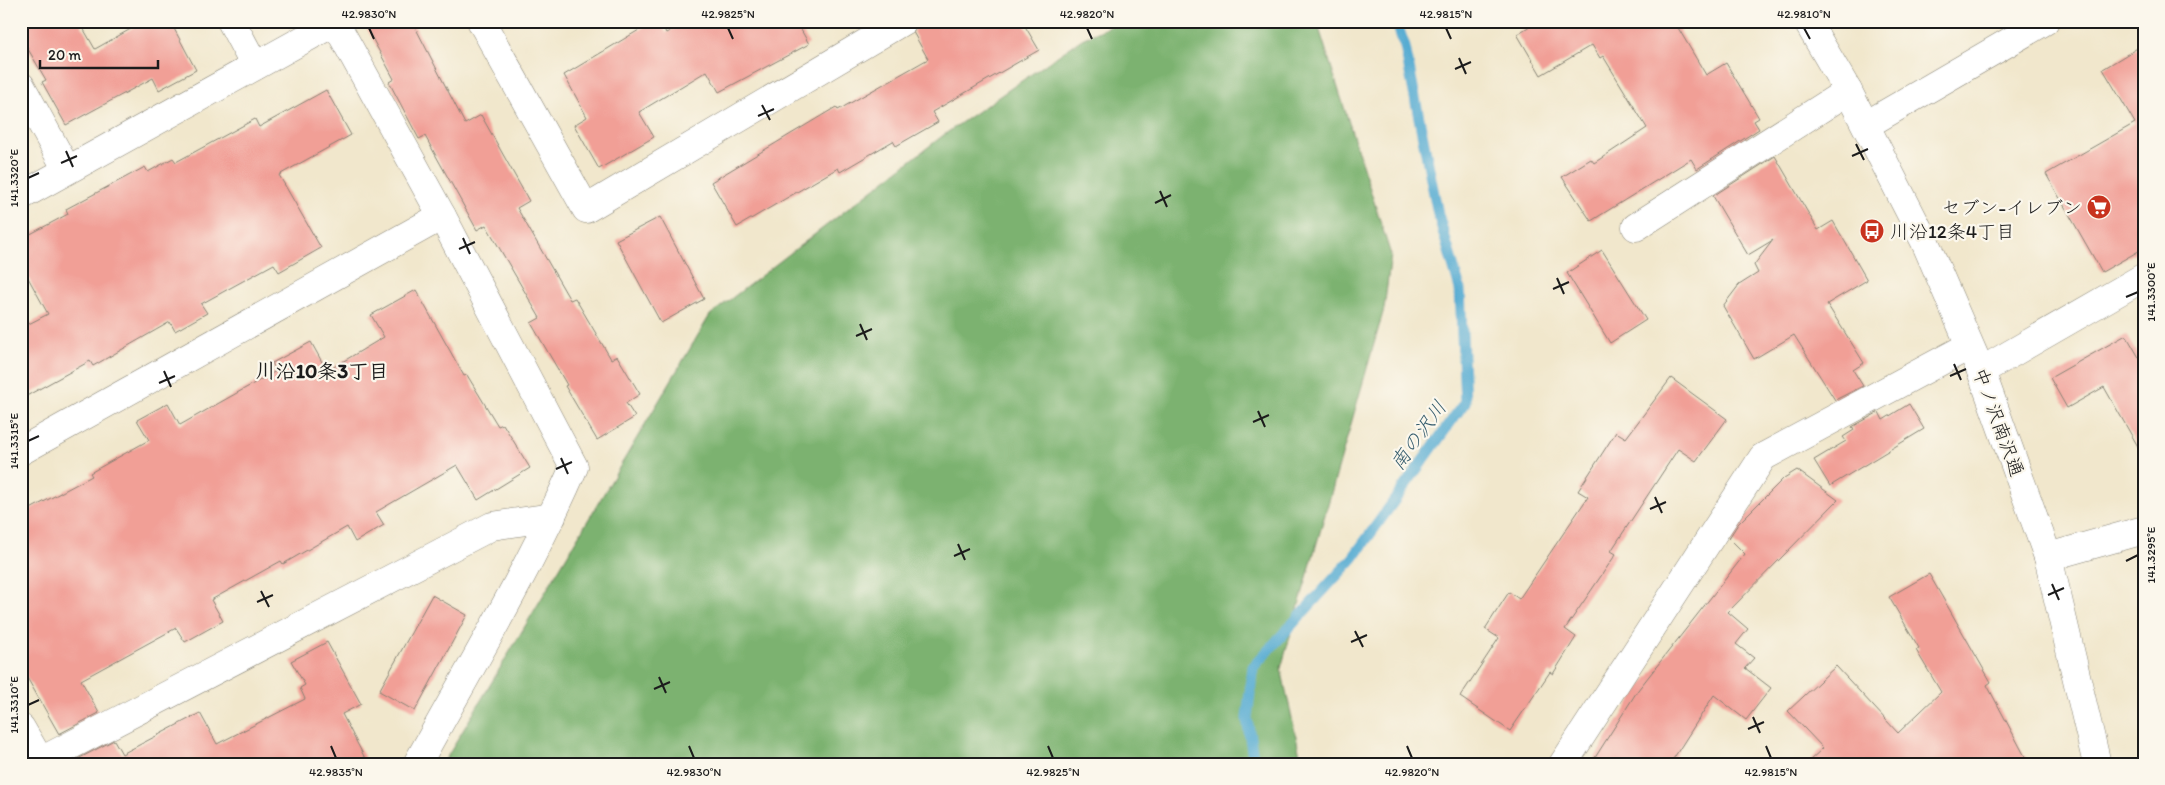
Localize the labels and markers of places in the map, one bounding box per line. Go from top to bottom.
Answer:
supermarket icon: セブン-イレブン [2086,194,2112,220]
place label: セブン-イレブン [1941,196,2082,219]
bus stop icon: 川沿12条4丁目 [1859,218,1885,244]
place label: 川沿12条4丁目 [1890,220,2015,243]

